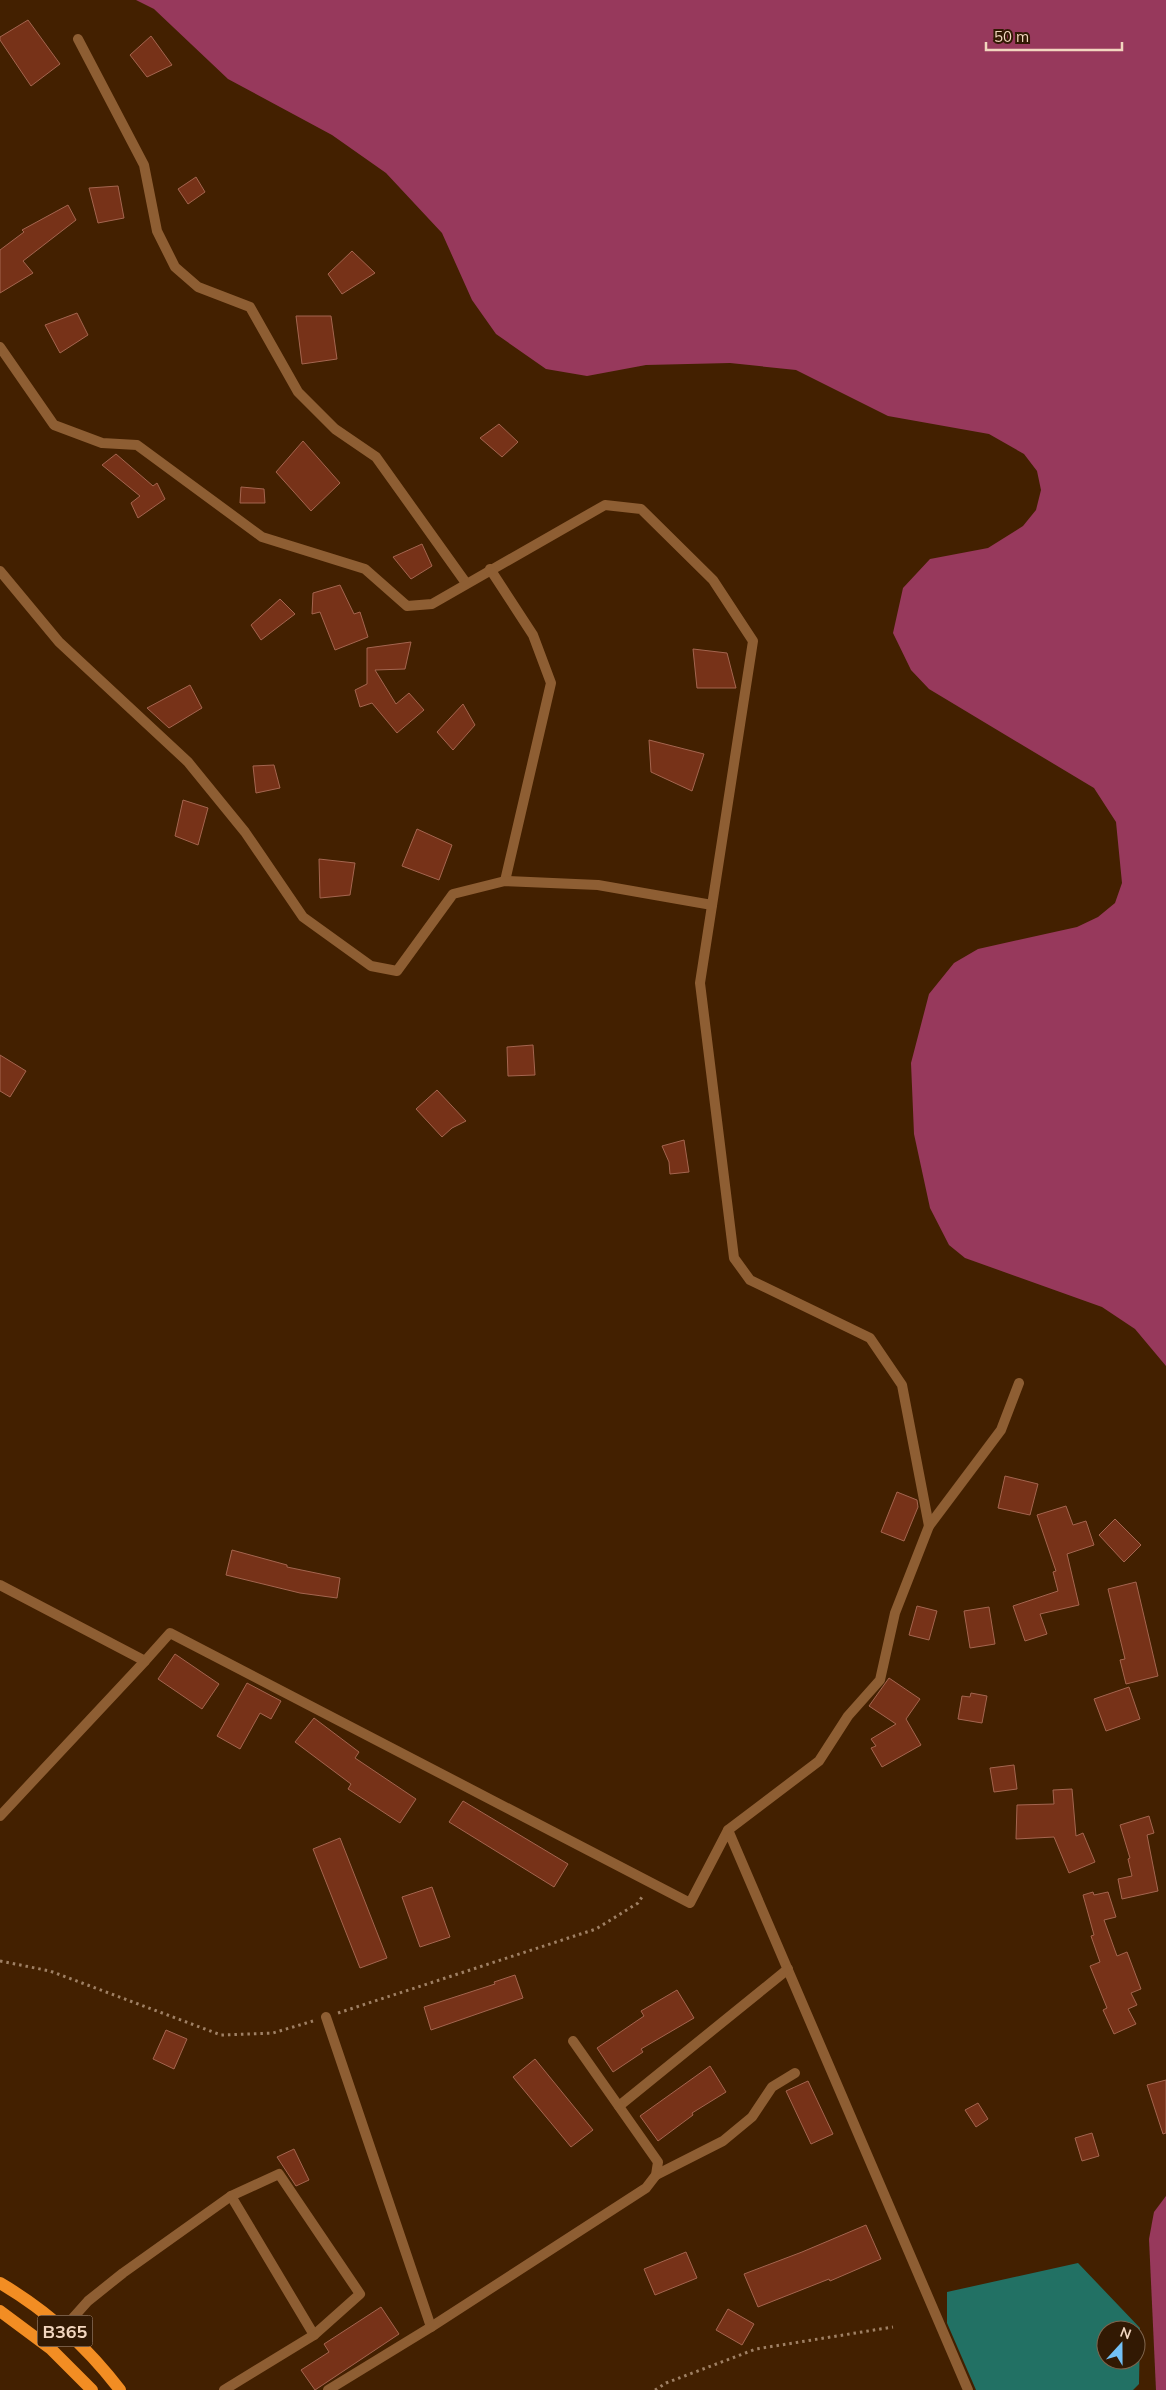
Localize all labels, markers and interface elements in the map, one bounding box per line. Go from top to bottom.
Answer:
scale bar [986,20,1122,52]
text: 50 m [994,27,1029,46]
road number: B365 [38,2316,92,2346]
north arrow [1096,2320,1146,2370]
text: N [1117,2323,1134,2343]

